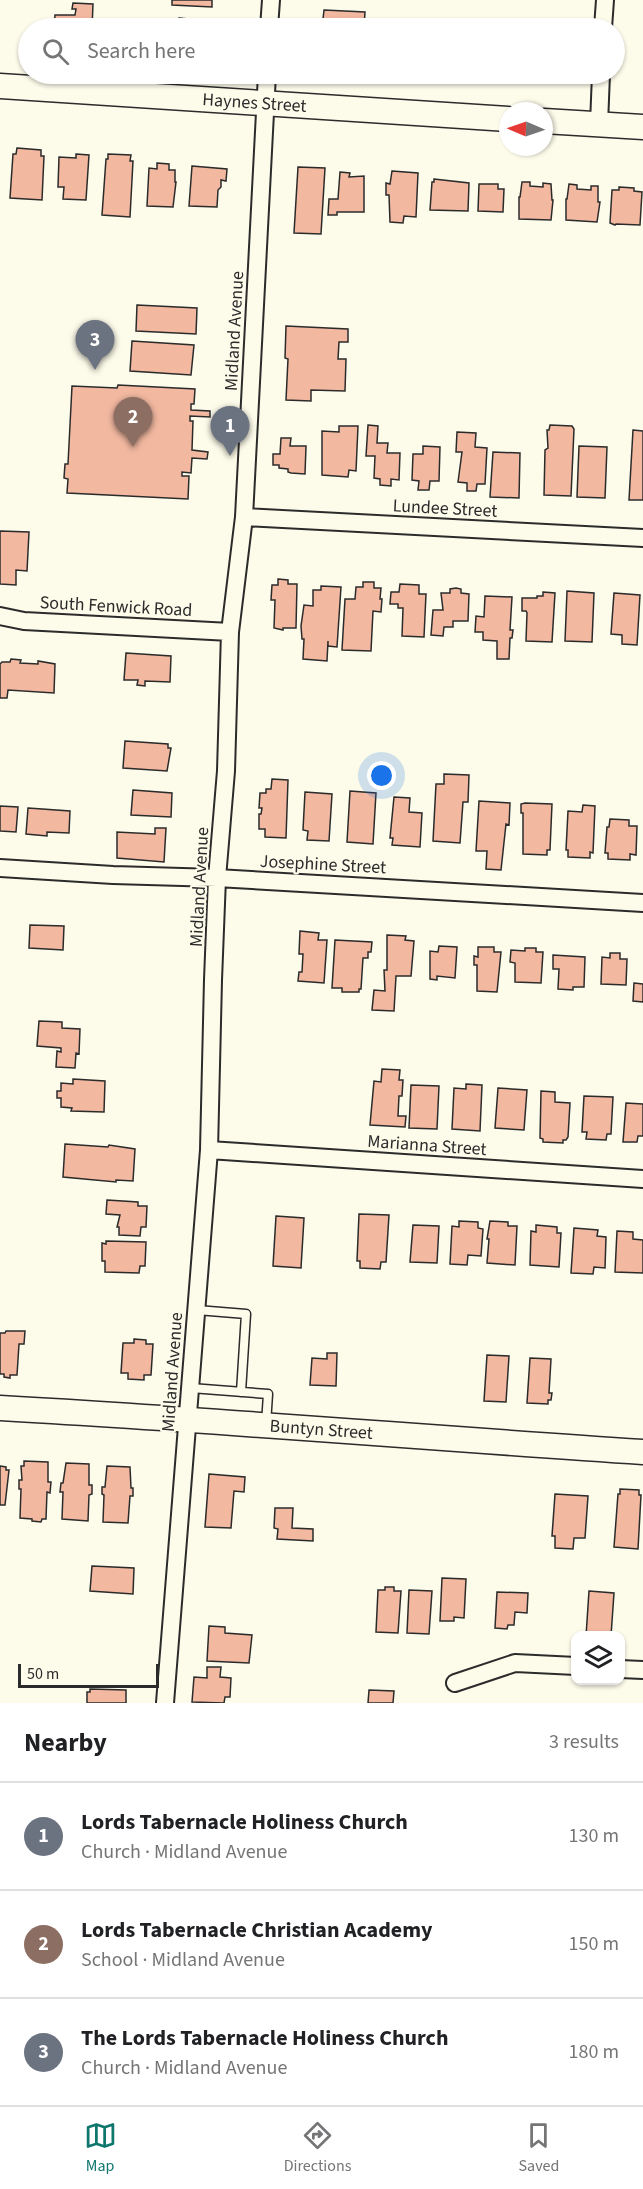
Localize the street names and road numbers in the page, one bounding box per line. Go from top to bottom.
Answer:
street label: Haynes Street [202,87,307,119]
street label: Midland Avenue [219,270,250,392]
street label: Lundee Street [392,493,498,524]
street label: South Fenwick Road [39,590,193,623]
street label: Midland Avenue [184,826,215,948]
street label: Josephine Street [259,849,387,880]
street label: Marianna Street [367,1129,487,1162]
street label: Midland Avenue [156,1311,189,1433]
street label: Buntyn Street [269,1414,374,1446]

